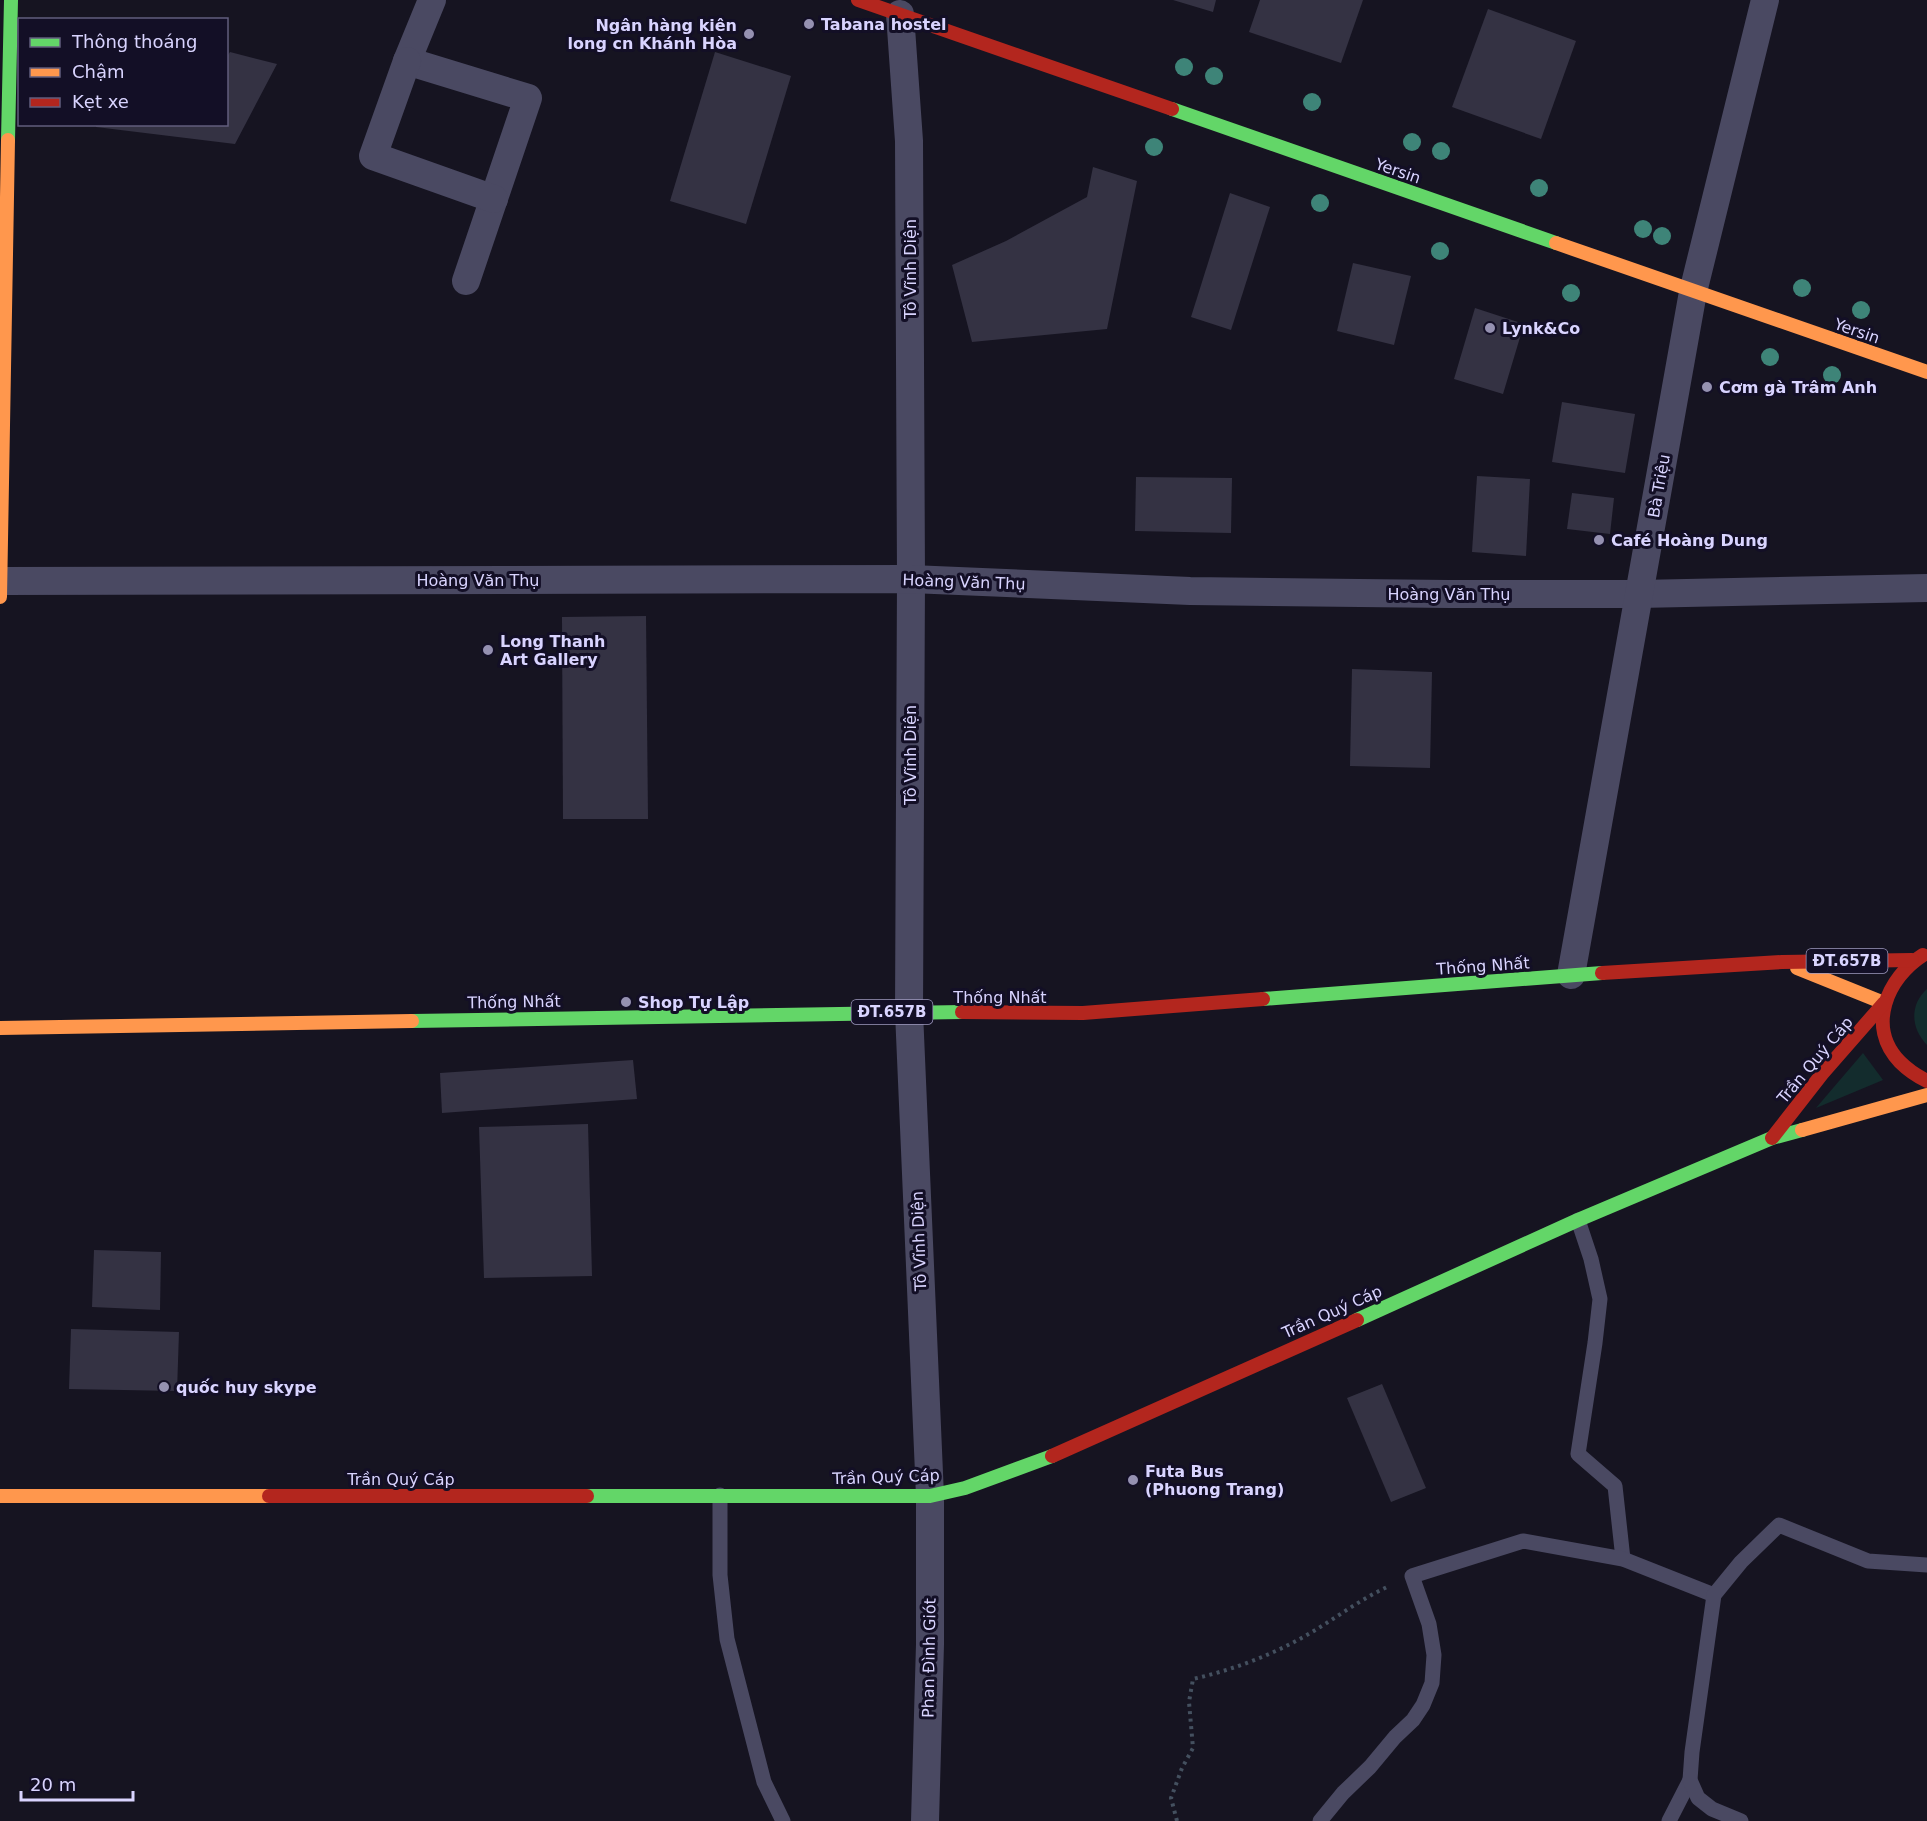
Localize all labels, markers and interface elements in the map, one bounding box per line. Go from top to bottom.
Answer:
place label: Tabana hostel [821,15,947,34]
place label: Ngân hàng kiên long cn Khánh Hòa [568,16,737,53]
marker: Tabana hostel [802,17,816,31]
legend [18,18,228,126]
marker: Ngân hàng kiên long cn Khánh Hòa [742,27,756,41]
text: Thông thoáng [71,31,197,52]
text: Chậm [72,61,125,82]
text: Kẹt xe [72,91,129,112]
street label: Yersin [1372,154,1423,188]
street label: Tô Vĩnh Diện [901,219,920,320]
street label: Yersin [1831,314,1882,348]
place label: Lynk&Co [1502,319,1580,338]
marker: Lynk&Co [1483,321,1497,335]
place label: Cơm gà Trâm Anh [1719,378,1877,397]
marker: Cơm gà Trâm Anh [1700,380,1714,394]
street label: Bà Triệu [1644,453,1674,519]
place label: Café Hoàng Dung [1611,531,1768,550]
marker: Café Hoàng Dung [1592,533,1606,547]
street label: Hoàng Văn Thụ [902,570,1026,594]
street label: Hoàng Văn Thụ [416,571,540,590]
street label: Hoàng Văn Thụ [1387,585,1511,604]
place label: Long Thanh Art Gallery [500,632,605,669]
marker: Long Thanh Art Gallery [481,643,495,657]
street label: Tô Vĩnh Diện [901,705,920,806]
road number: ĐT.657B [1806,949,1888,973]
street label: Thống Nhất [1435,953,1530,979]
street label: Thống Nhất [952,988,1047,1007]
street label: Thống Nhất [466,992,561,1012]
place label: Shop Tự Lập [638,993,749,1012]
marker: Shop Tự Lập [619,995,633,1009]
road number: ĐT.657B [852,1000,932,1024]
street label: Trần Quý Cáp [1773,1013,1857,1108]
street label: Tô Vĩnh Diện [908,1191,930,1292]
street label: Trần Quý Cáp [1278,1281,1385,1343]
place label: quốc huy skype [176,1378,317,1397]
marker: quốc huy skype [157,1380,171,1394]
place label: Futa Bus (Phuong Trang) [1145,1462,1284,1499]
street label: Trần Quý Cáp [831,1466,940,1488]
street label: Trần Quý Cáp [346,1470,455,1489]
marker: Futa Bus (Phuong Trang) [1126,1473,1140,1487]
street label: Phan Đình Giót [918,1598,940,1718]
scale bar [21,1764,134,1802]
text: 20 m [30,1774,76,1795]

